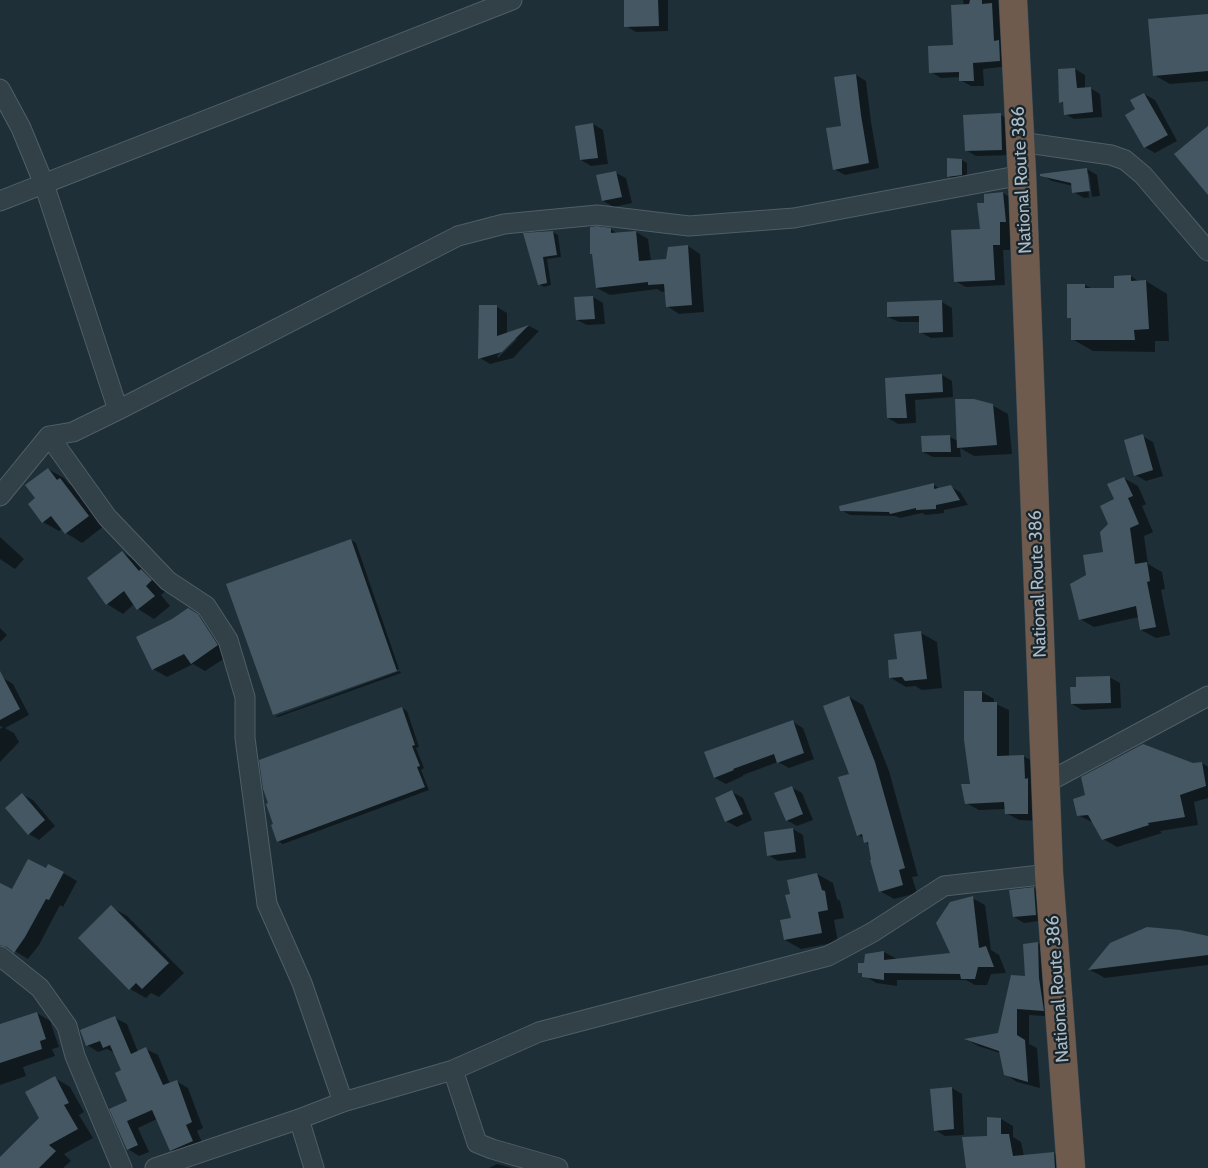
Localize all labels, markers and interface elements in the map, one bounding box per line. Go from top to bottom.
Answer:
street label: National Route 386 [1007,106,1037,254]
street label: National Route 386 [1025,510,1051,658]
street label: National Route 386 [1042,915,1074,1063]

